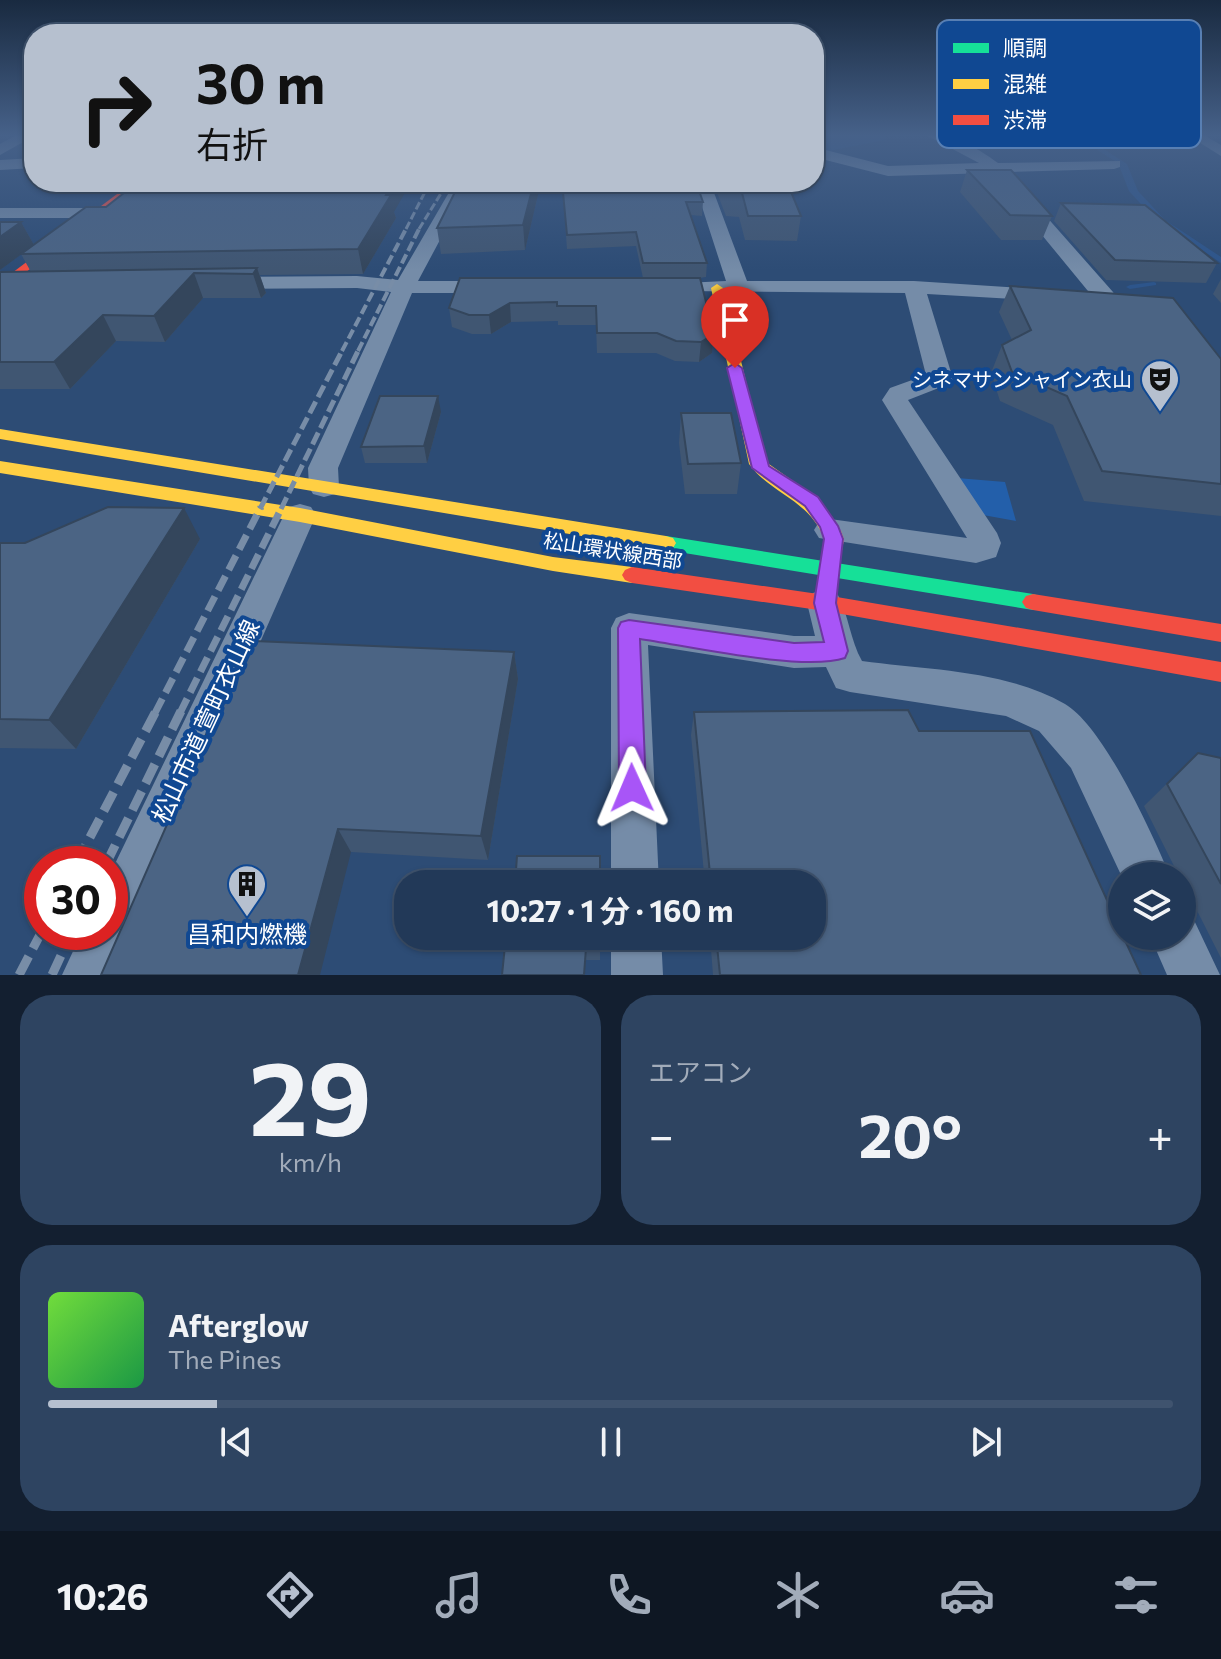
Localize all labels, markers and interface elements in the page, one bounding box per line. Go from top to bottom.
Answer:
legend [937,20,1201,148]
text: 順調 [1003,34,1047,61]
text: 30 m [196,47,325,116]
icon: right [64,56,168,160]
text: 混雑 [1003,70,1047,97]
text: 渋滞 [1003,106,1047,133]
text: 右折 [196,121,268,165]
pin [701,286,769,368]
icon: arrive [713,298,757,342]
theatre icon: シネマサンシャイン衣山 [1139,358,1181,413]
place label: シネマサンシャイン衣山 [912,367,1132,391]
street label: 松山環状線西部 [542,527,684,573]
street label: 松山市道 萱町衣山線 [145,615,265,827]
position arrow [590,746,674,830]
speed limit sign: 30 [24,846,128,950]
map controls [1108,862,1196,950]
button: layers [1108,862,1196,950]
building icon: 昌和内燃機 [226,863,268,918]
text: 10:27 · 1 分 · 160 m [487,891,733,928]
place label: 昌和内燃機 [187,919,307,948]
text: 29 [249,1030,372,1157]
text: エアコン [649,1056,753,1087]
text: 20° [859,1097,962,1170]
text: − [649,1107,674,1161]
text: + [1147,1107,1173,1161]
text: km/h [279,1146,342,1177]
text: Afterglow [168,1306,309,1343]
text: The Pines [168,1343,282,1374]
icon: previous [214,1420,258,1464]
icon: pause [589,1420,633,1464]
icon: next [964,1420,1008,1464]
icon: directions [262,1567,318,1623]
icon: music [431,1567,487,1623]
icon: phone [601,1567,657,1623]
icon: climate [770,1567,826,1623]
icon: car [939,1567,995,1623]
icon: filters [1108,1567,1164,1623]
text: 10:26 [57,1573,149,1617]

